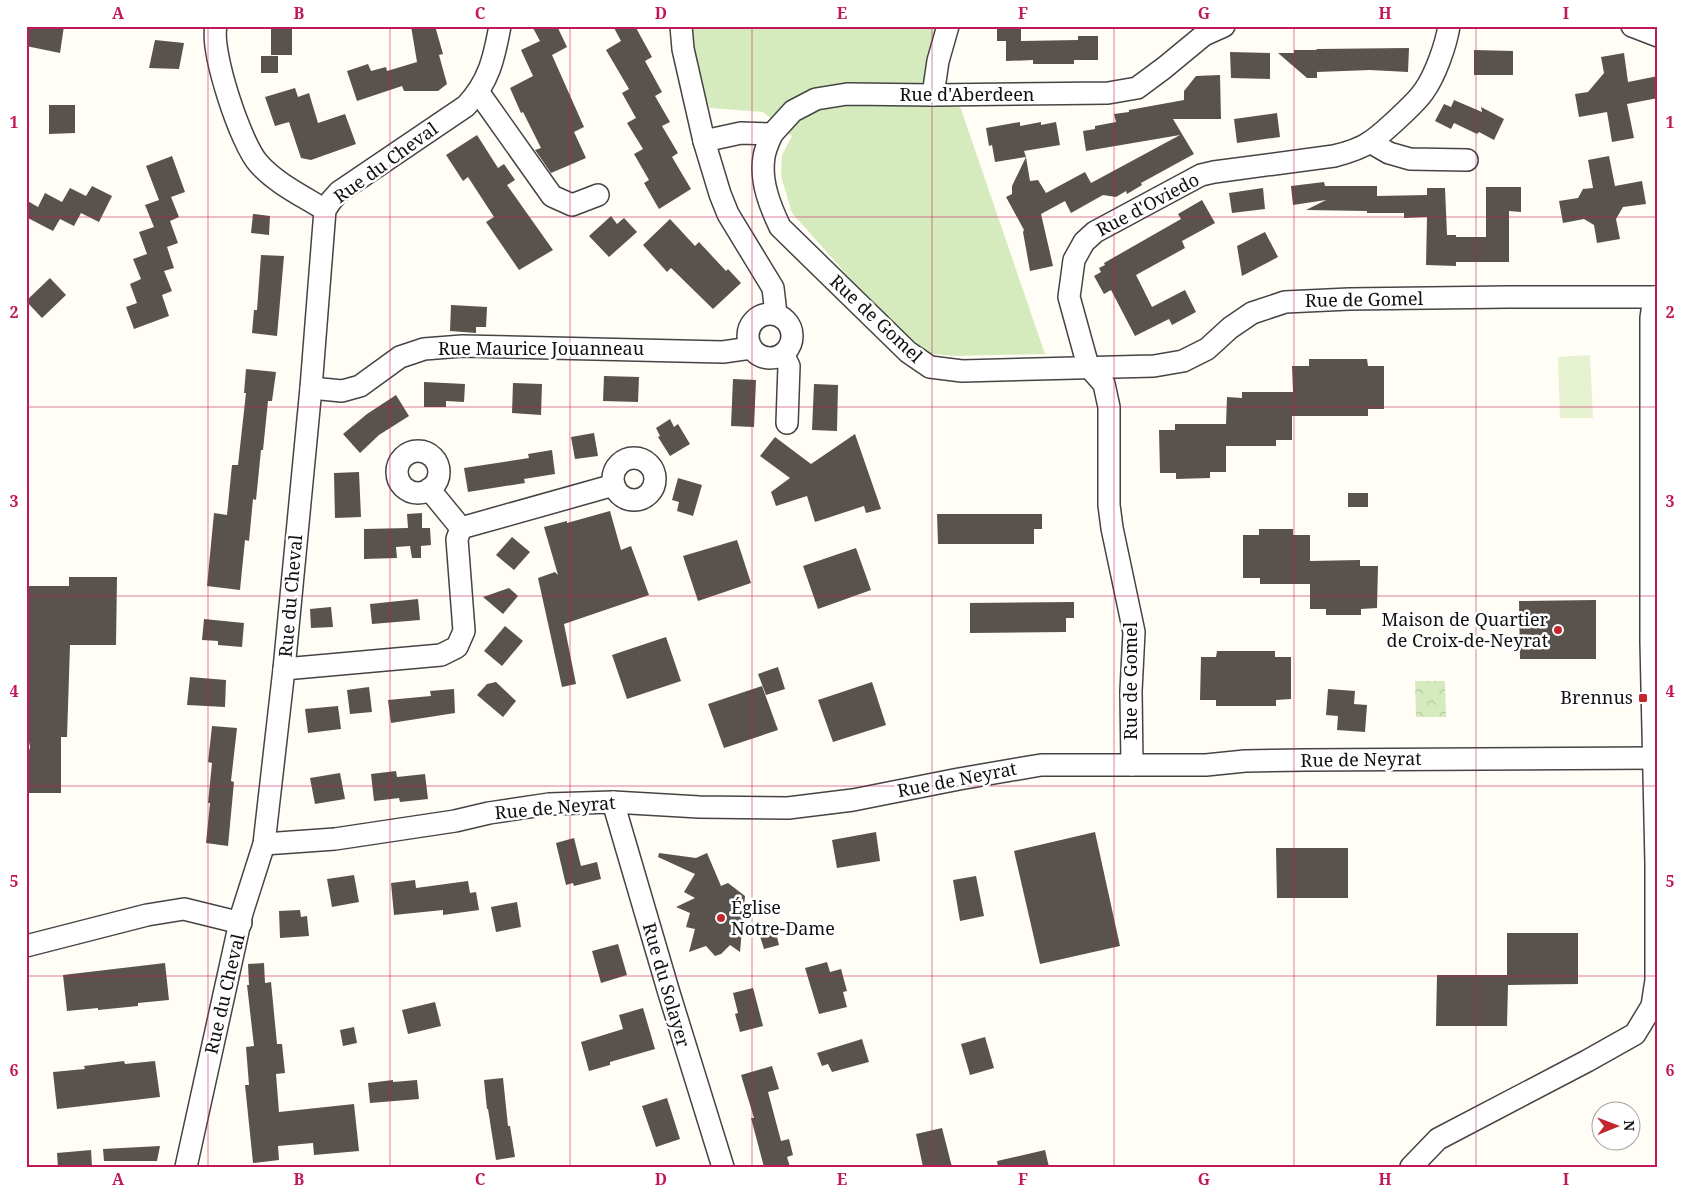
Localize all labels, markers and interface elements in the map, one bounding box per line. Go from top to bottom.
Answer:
text: A [112,2,125,24]
text: B [294,2,305,24]
text: C [475,2,486,24]
text: D [655,2,667,24]
text: E [837,2,847,24]
text: F [1018,2,1028,24]
text: G [1198,2,1210,24]
text: H [1378,2,1392,24]
text: I [1563,2,1569,24]
street label: Rue d'Aberdeen [900,82,1035,106]
text: 1 [9,111,19,133]
text: 1 [1665,111,1675,133]
street label: Rue du Cheval [329,116,443,208]
street label: Rue d'Oviedo [1092,167,1203,241]
street label: Rue de Gomel [825,269,928,368]
street label: Rue de Gomel [1305,286,1424,312]
text: 2 [9,301,19,323]
text: 2 [1665,301,1675,323]
street label: Rue Maurice Jouanneau [438,336,645,360]
text: 3 [9,490,19,512]
text: 3 [1665,490,1675,512]
street label: Rue du Cheval [273,533,307,658]
place label: Maison de Quartier de Croix-de-Neyrat [1381,607,1549,652]
street label: Rue de Gomel [1118,621,1142,740]
marker: Maison de Quartier de Croix-de-Neyrat [1552,624,1564,636]
text: 4 [9,680,19,702]
text: 4 [1665,680,1675,702]
place label: Brennus [1560,685,1633,709]
marker: Brennus [1637,692,1649,704]
street label: Rue de Neyrat [1300,746,1422,772]
street label: Rue de Neyrat [895,756,1019,802]
street label: Rue de Neyrat [494,790,616,824]
text: 5 [9,870,19,892]
text: 5 [1665,870,1675,892]
place label: Église Notre-Dame [731,895,835,940]
marker: Église Notre-Dame [715,912,727,924]
street label: Rue du Solayer [638,920,696,1050]
street label: Rue du Cheval [199,931,250,1056]
text: 6 [9,1059,19,1081]
text: 6 [1665,1059,1675,1081]
north arrow [1592,1100,1642,1150]
text: N [1620,1120,1639,1131]
text: A [112,1168,125,1190]
text: B [294,1168,305,1190]
text: C [475,1168,486,1190]
text: D [655,1168,667,1190]
text: E [837,1168,847,1190]
text: F [1018,1168,1028,1190]
text: G [1198,1168,1210,1190]
text: H [1378,1168,1392,1190]
text: I [1563,1168,1569,1190]

